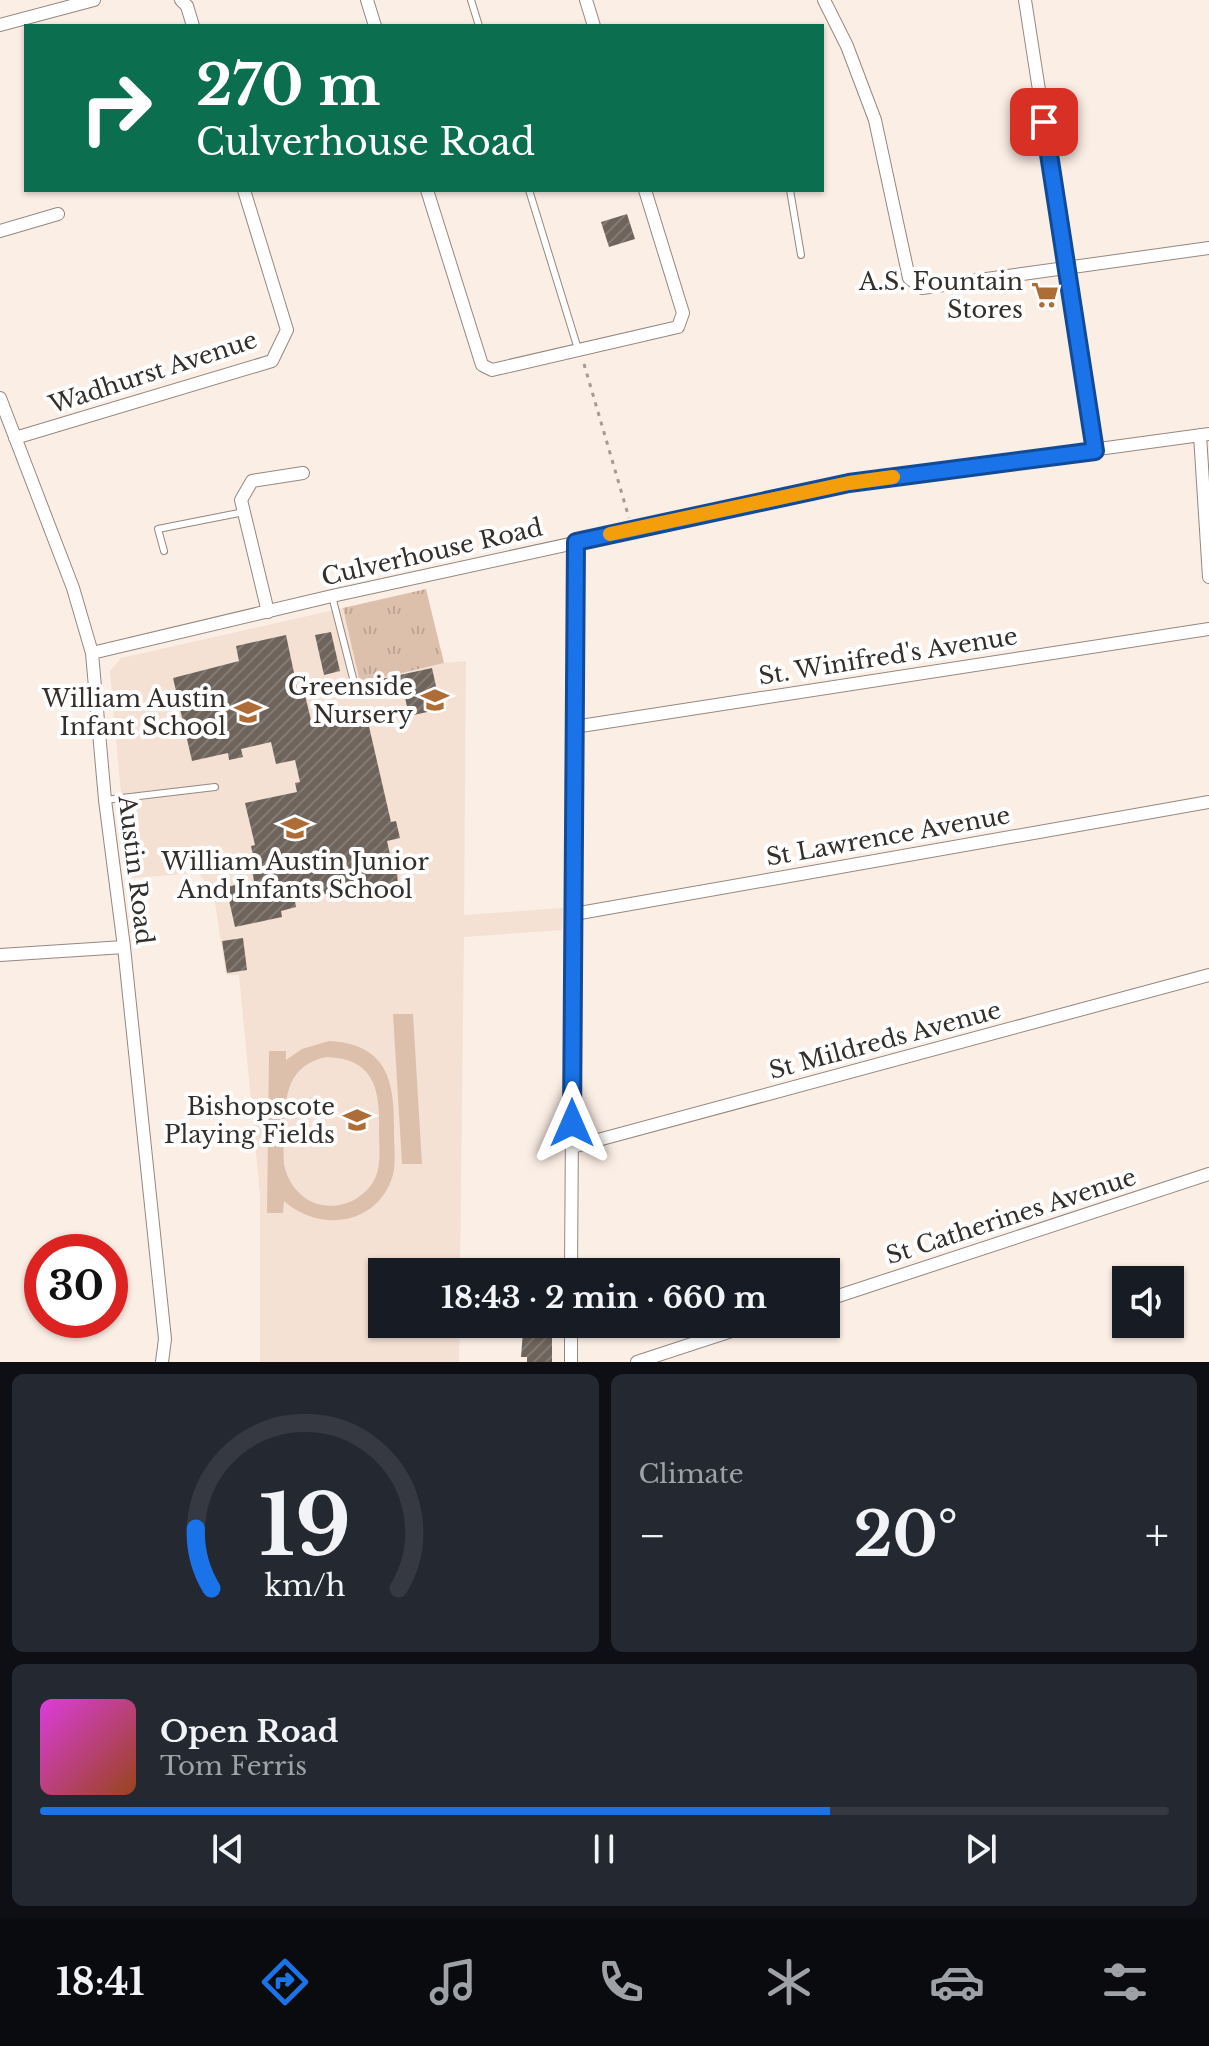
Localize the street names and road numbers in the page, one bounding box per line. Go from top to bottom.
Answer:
street label: Wadhurst Avenue [44,325,261,420]
street label: Culverhouse Road [319,512,545,592]
street label: St. Winifred's Avenue [756,621,1020,691]
street label: Austin Road [112,793,160,946]
street label: St Lawrence Avenue [764,800,1012,872]
street label: St Mildreds Avenue [766,995,1004,1085]
street label: St Catherines Avenue [882,1162,1140,1270]

